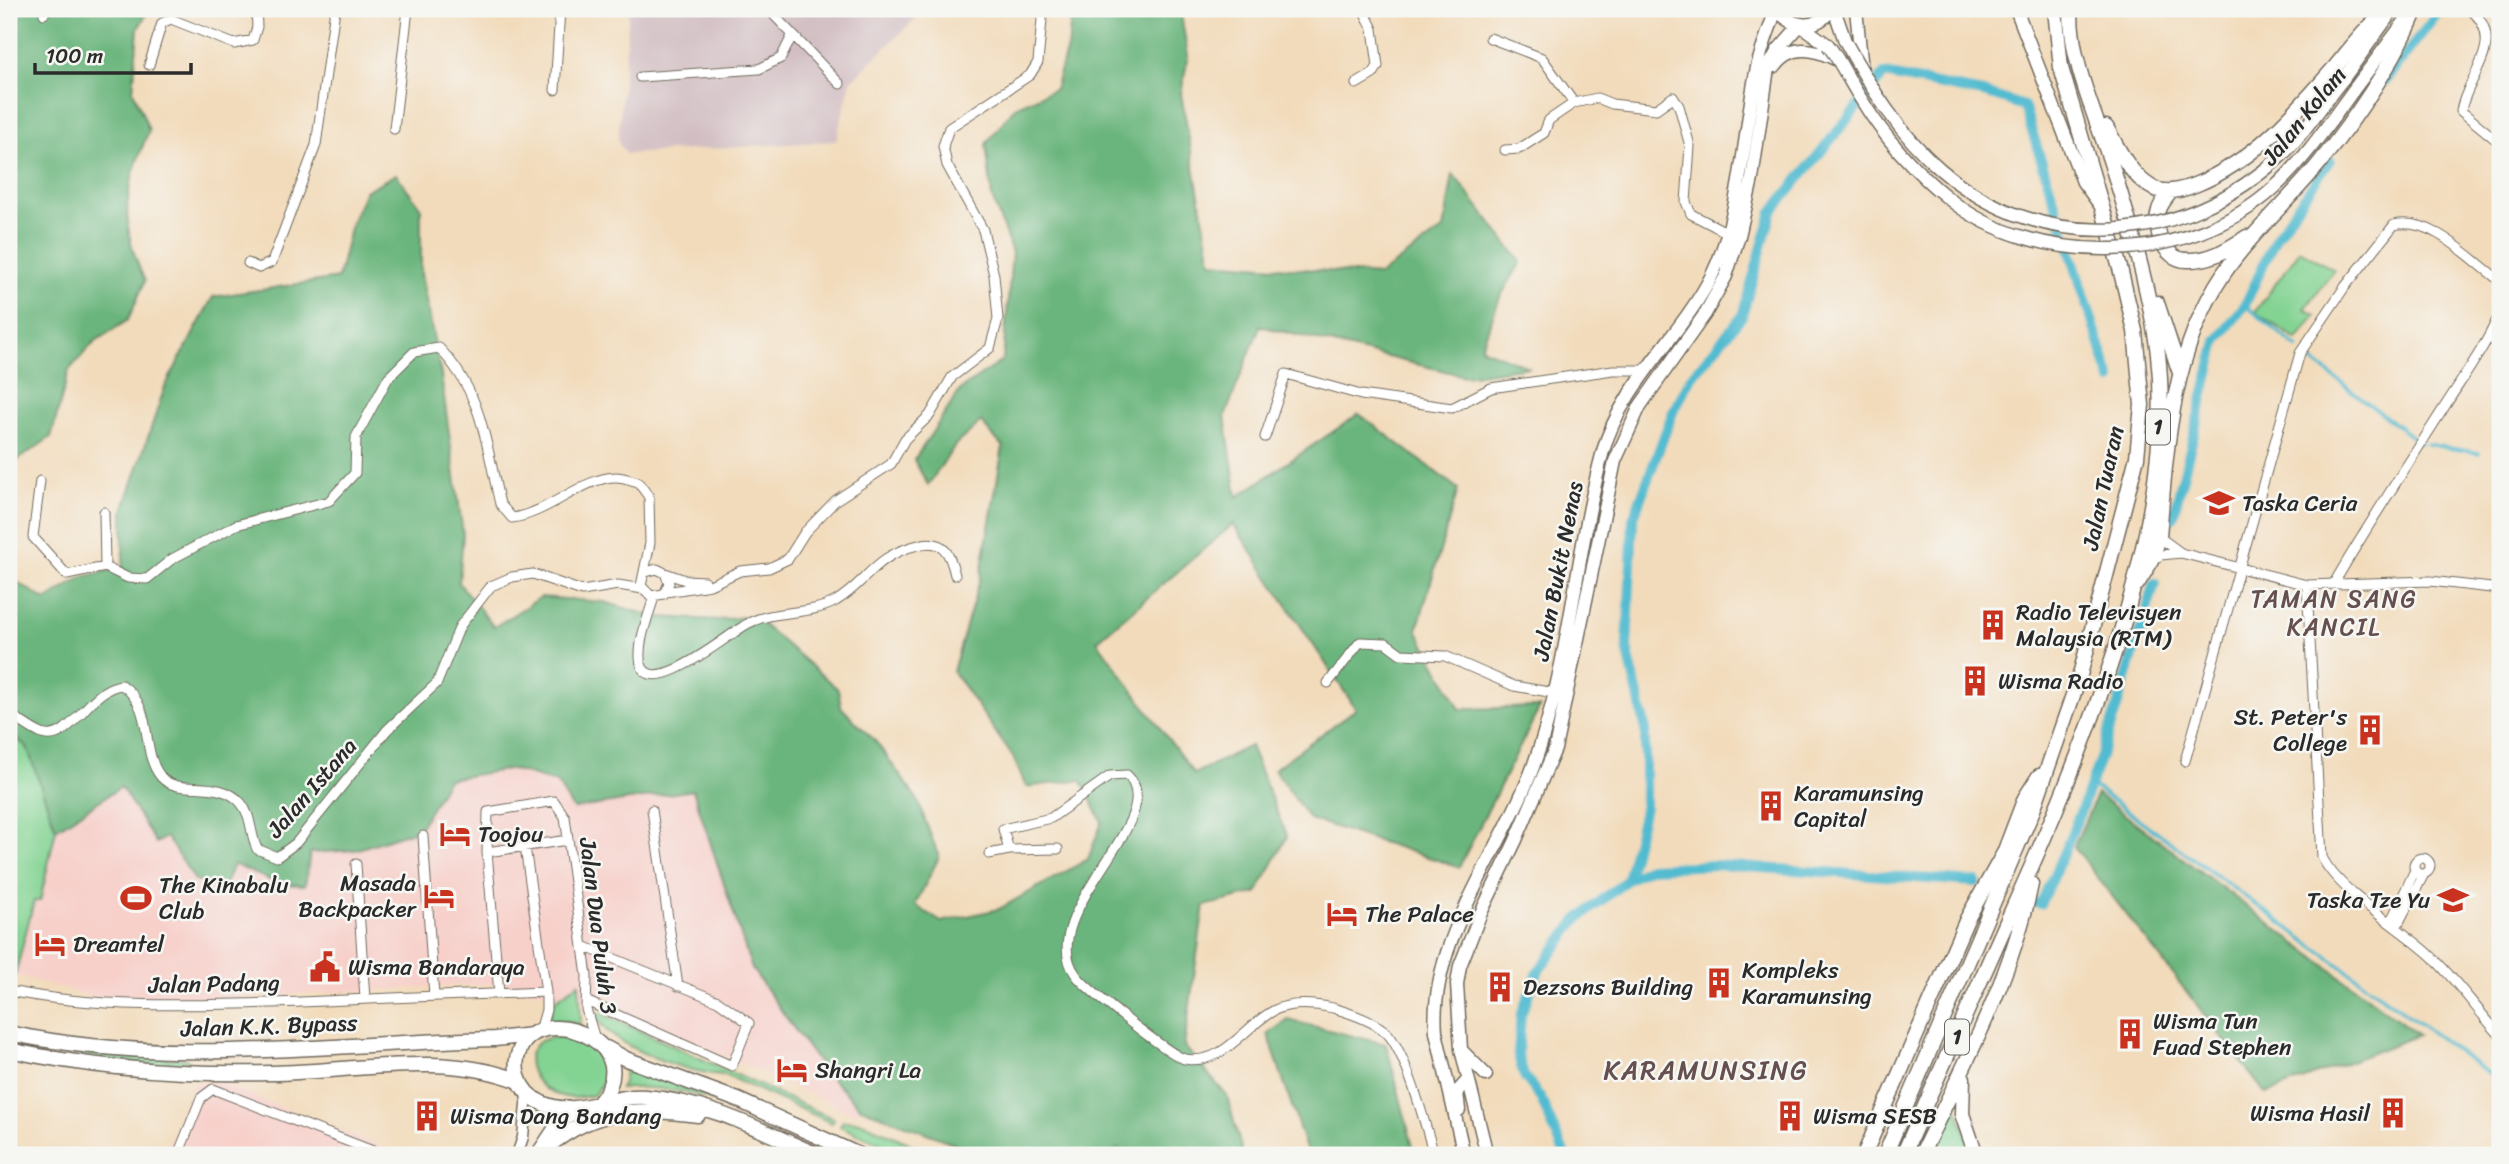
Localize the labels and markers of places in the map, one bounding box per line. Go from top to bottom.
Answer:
place label: Taska Ceria [2242,483,2358,524]
school or university icon: Taska Ceria [2202,486,2236,520]
place label: Radio Televisyen Malaysia (RTM) [2016,592,2182,659]
building icon: Radio Televisyen Malaysia (RTM) [1976,608,2010,642]
place label: Wisma Radio [1998,661,2124,702]
building icon: Wisma Radio [1958,664,1992,698]
place label: St. Peter's College [2234,697,2347,764]
building icon: St. Peter's College [2353,713,2387,747]
place label: Karamunsing Capital [1794,773,1924,840]
building icon: Karamunsing Capital [1754,789,1788,823]
place label: Toojou [478,814,544,855]
hotel icon: Toojou [438,817,472,851]
place label: Masada Backpacker [298,863,418,930]
place label: The Kinabalu Club [159,865,289,932]
hotel icon: Masada Backpacker [422,879,456,913]
place label: Taska Tze Yu [2307,880,2431,921]
sports icon: The Kinabalu Club [119,881,153,915]
school or university icon: Taska Tze Yu [2436,883,2470,917]
place label: The Palace [1365,894,1474,935]
hotel icon: The Palace [1325,897,1359,931]
place label: Dreamtel [73,924,165,965]
hotel icon: Dreamtel [33,927,67,961]
place label: Wisma Bandaraya [348,947,525,988]
public building icon: Wisma Bandaraya [308,950,342,984]
place label: Kompleks Karamunsing [1742,950,1872,1017]
building icon: Kompleks Karamunsing [1702,966,1736,1000]
place label: Dezsons Building [1523,967,1693,1008]
building icon: Dezsons Building [1483,970,1517,1004]
place label: Wisma Tun Fuad Stephen [2153,1001,2292,1068]
building icon: Wisma Tun Fuad Stephen [2113,1017,2147,1051]
place label: Shangri La [815,1050,921,1091]
hotel icon: Shangri La [775,1053,809,1087]
place label: Wisma Hasil [2250,1093,2370,1134]
place label: Wisma Dang Bandang [450,1096,662,1137]
place label: Wisma SESB [1813,1096,1937,1137]
building icon: Wisma Hasil [2376,1096,2410,1130]
building icon: Wisma Dang Bandang [410,1099,444,1133]
building icon: Wisma SESB [1773,1099,1807,1133]

